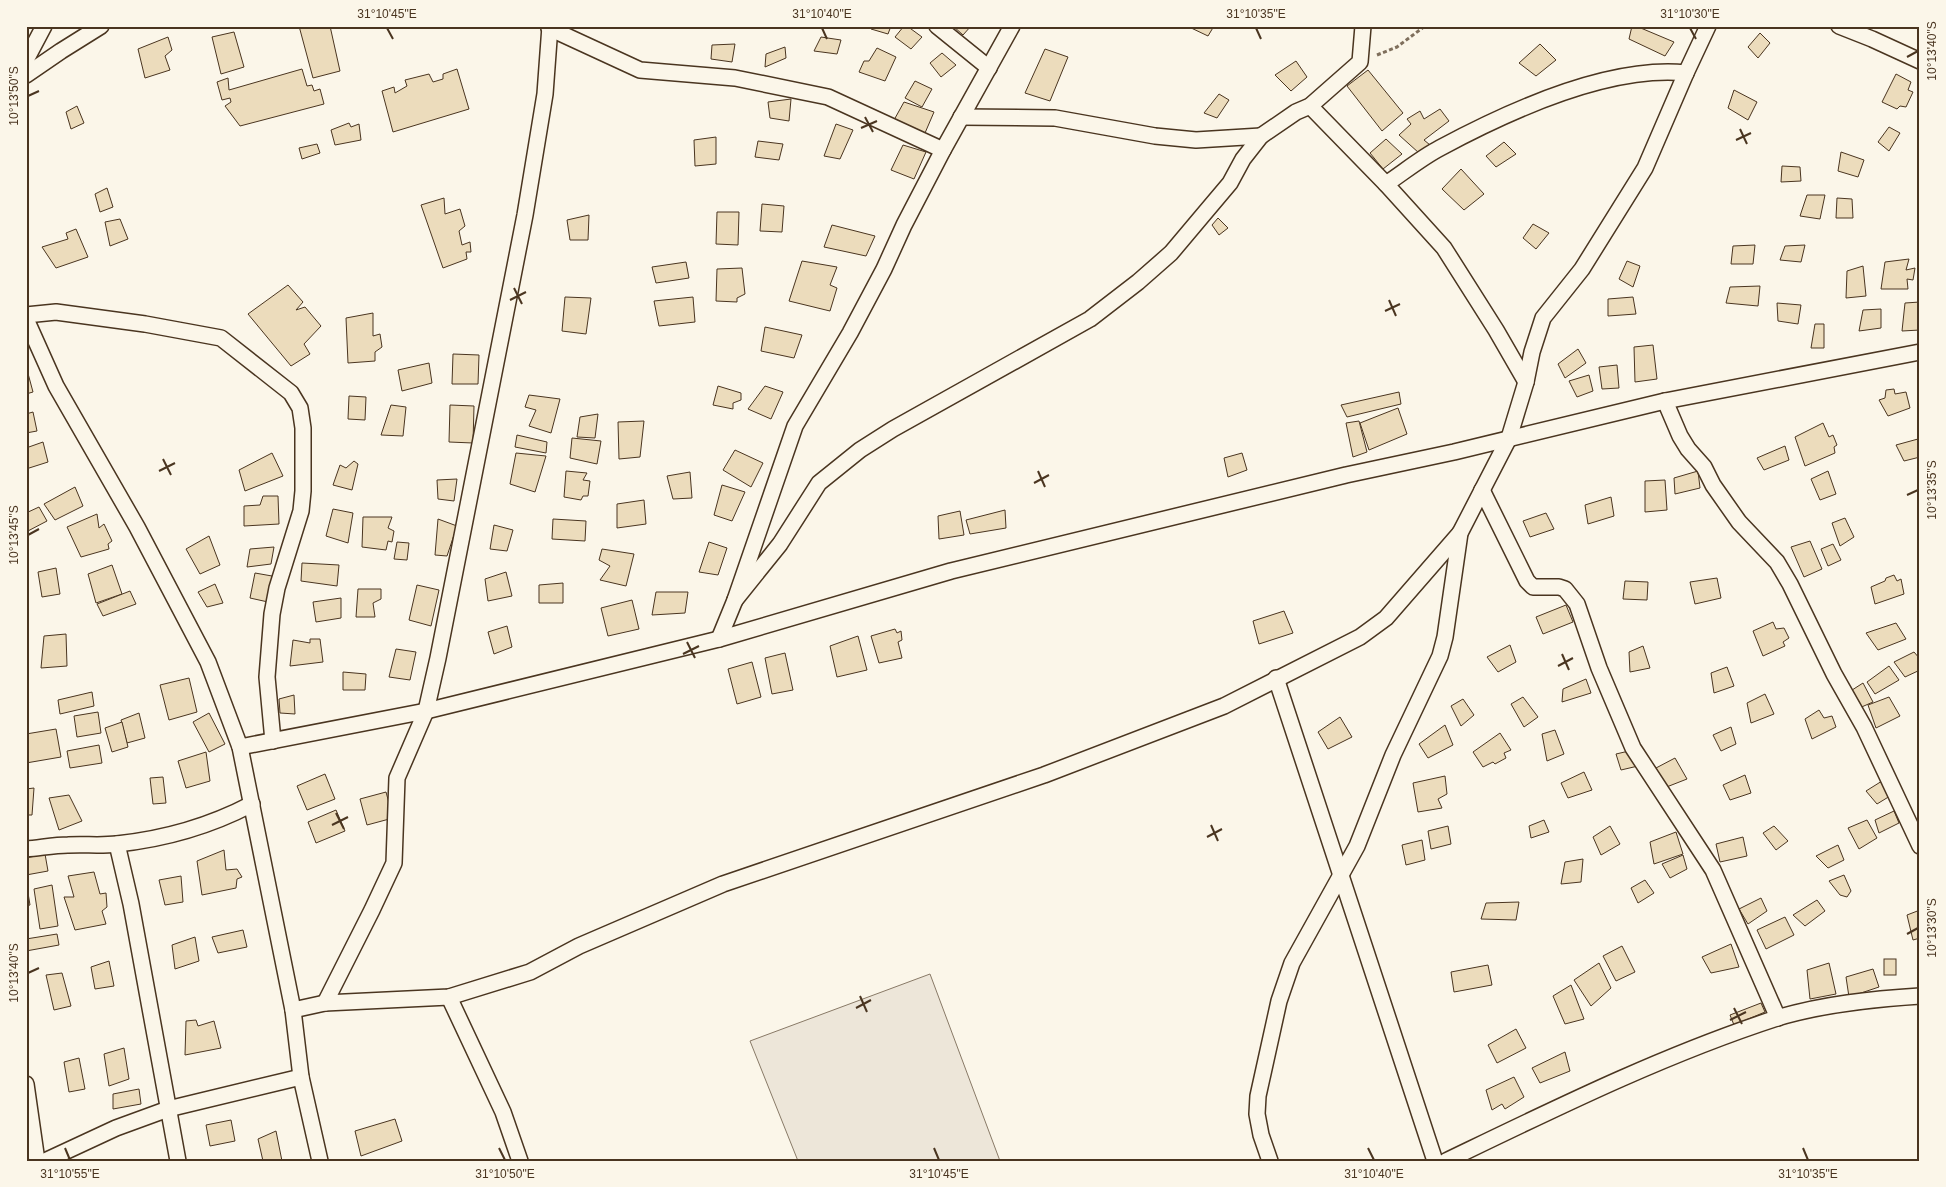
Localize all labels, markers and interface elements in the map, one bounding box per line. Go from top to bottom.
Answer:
text: 31°10'45"E [357,7,417,21]
text: 31°10'40"E [792,7,852,21]
text: 31°10'35"E [1226,7,1286,21]
text: 31°10'30"E [1660,7,1720,21]
text: 10°13'40"S [1925,21,1939,81]
text: 10°13'50"S [7,66,21,126]
text: 10°13'35"S [1925,460,1939,520]
text: 10°13'45"S [7,505,21,565]
text: 10°13'30"S [1925,898,1939,958]
text: 10°13'40"S [7,943,21,1003]
text: 31°10'55"E [40,1167,100,1181]
text: 31°10'50"E [475,1167,535,1181]
text: 31°10'45"E [909,1167,969,1181]
text: 31°10'40"E [1344,1167,1404,1181]
text: 31°10'35"E [1778,1167,1838,1181]

